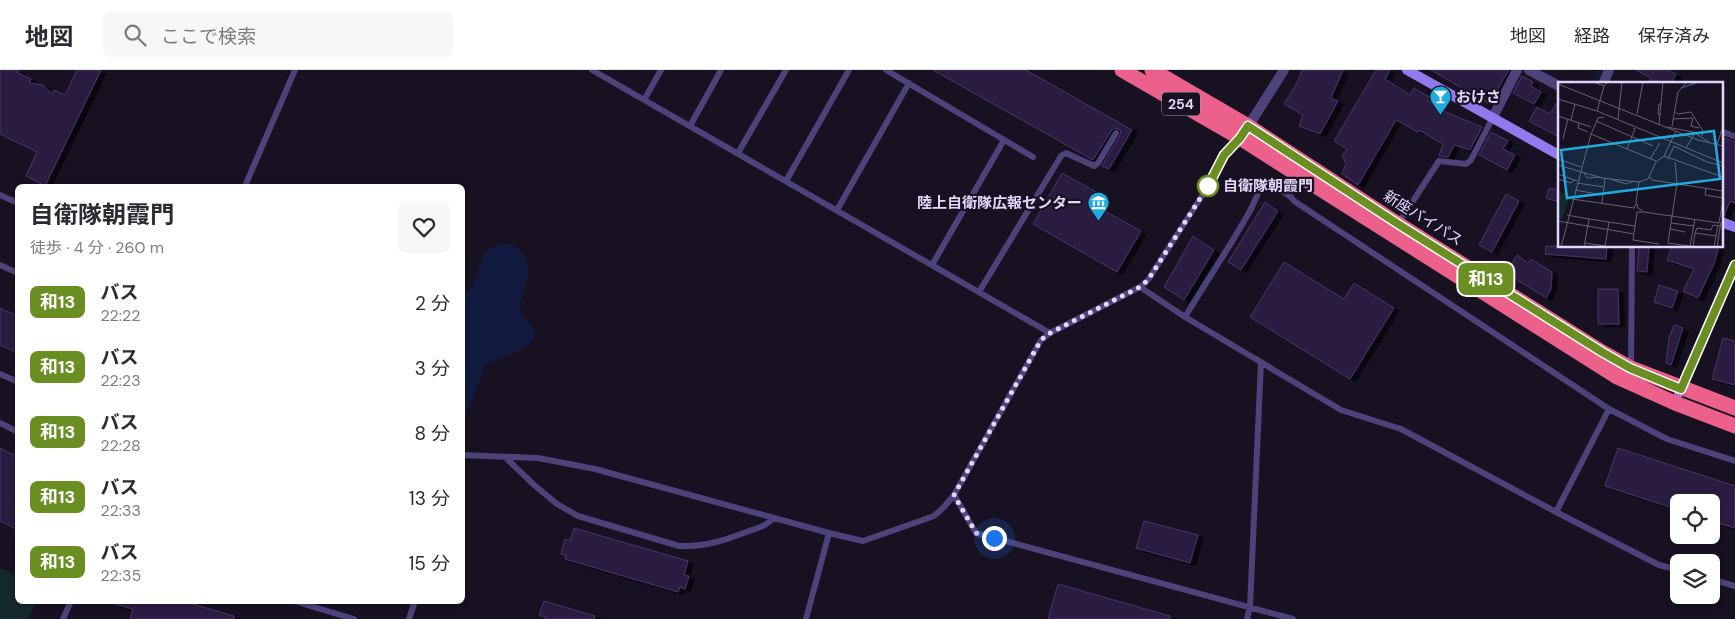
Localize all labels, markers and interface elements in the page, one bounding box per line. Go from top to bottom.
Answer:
search box [103,12,453,57]
text: 地図 [25,21,73,52]
icon: search [121,21,149,49]
text: ここで検索 [161,24,256,49]
text: 地図 [1510,24,1546,48]
text: 経路 [1574,24,1610,48]
text: 保存済み [1638,24,1710,48]
inset map [1558,82,1722,248]
bar icon: おけさ [1428,85,1452,116]
place label: おけさ [1456,87,1501,107]
road number: 254 [1162,92,1200,116]
marker: 自衛隊朝霞門 [1197,175,1219,197]
place label: 自衛隊朝霞門 [1223,176,1313,196]
street label: 新座バイパス [1380,186,1466,250]
museum icon: 陸上自衛隊広報センター [1086,191,1110,222]
place label: 陸上自衛隊広報センター [917,193,1082,213]
text: 自衛隊朝霞門 [30,199,174,230]
button: heart [398,201,450,253]
text: 徒歩 · 4 分 · 260 m [30,237,164,258]
line badge: 和13 [1457,263,1515,295]
text: 和13 [1468,267,1504,291]
text: バス [100,280,138,305]
text: 和13 [40,290,75,314]
text: 2 分 [415,291,450,316]
text: 22:22 [100,305,141,326]
text: バス [100,345,138,370]
text: 和13 [40,355,75,379]
text: 3 分 [415,356,450,381]
text: 22:23 [100,370,141,391]
text: バス [100,410,138,435]
text: 和13 [40,420,75,444]
text: 8 分 [414,421,450,446]
text: 22:28 [100,435,141,456]
text: バス [100,475,138,500]
text: 和13 [40,485,75,509]
text: 13 分 [409,486,450,511]
map controls [1670,494,1720,604]
button: locate [1670,494,1720,544]
text: 22:33 [100,500,141,521]
your location [982,526,1007,551]
text: バス [100,540,138,565]
text: 和13 [40,550,75,574]
text: 15 分 [408,551,450,576]
button: layers [1670,554,1720,604]
text: 22:35 [100,565,141,586]

